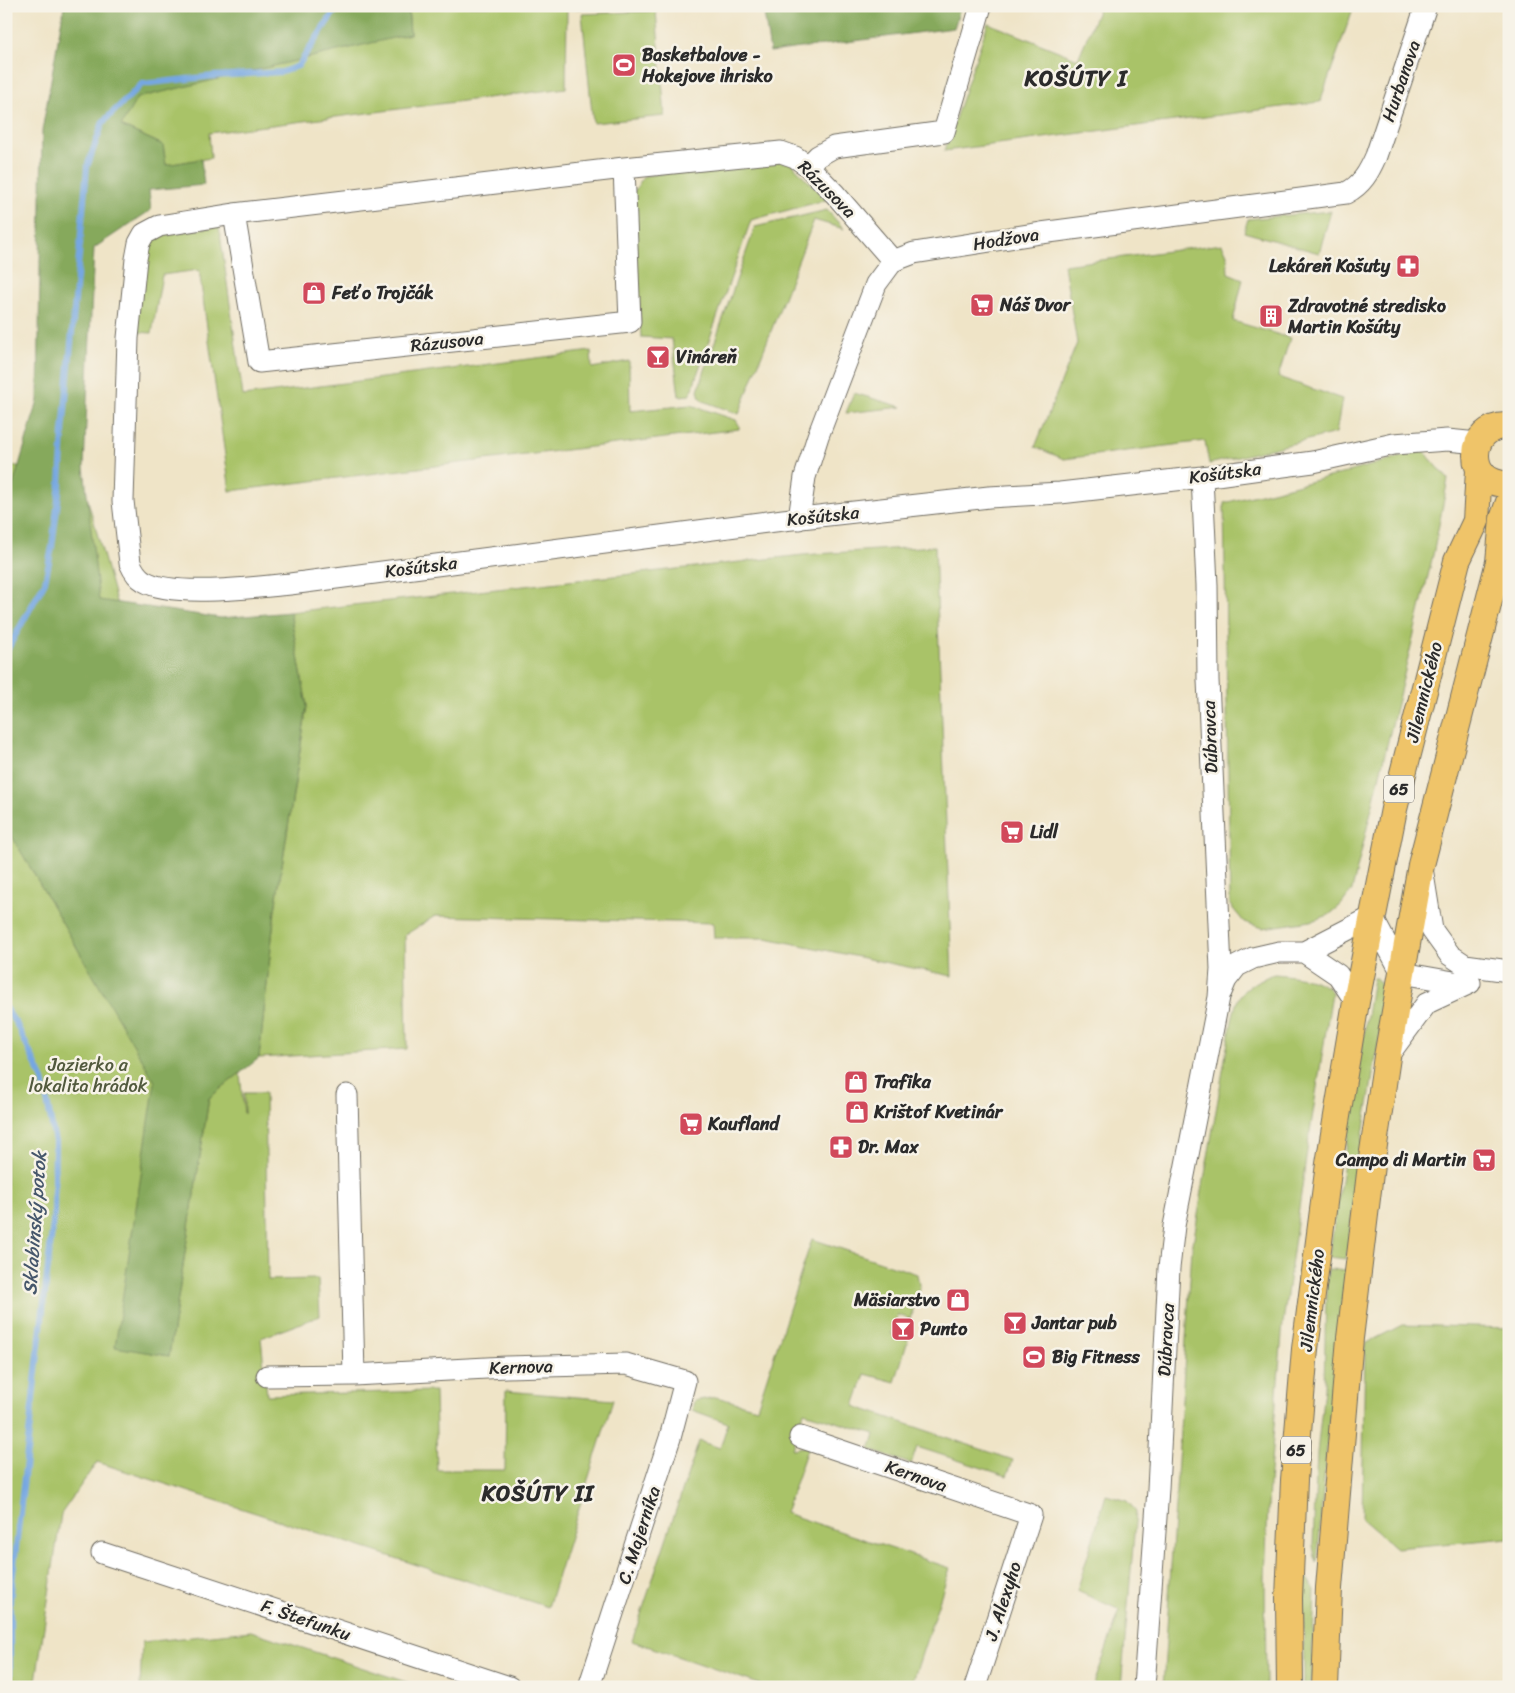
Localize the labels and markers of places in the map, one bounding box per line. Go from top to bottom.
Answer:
place label: Basketbalove - Hokejove ihrisko [641,39,773,92]
sports icon: Basketbalove - Hokejove ihrisko [611,52,637,78]
place label: Lekáreň Košuty [1269,250,1391,282]
pharmacy icon: Lekáreň Košuty [1395,253,1421,279]
place label: Feťo Trojčák [331,277,434,309]
shop icon: Feťo Trojčák [301,280,327,306]
place label: Náš Dvor [999,289,1072,321]
place label: Zdravotné stredisko Martin Košúty [1287,290,1446,343]
supermarket icon: Náš Dvor [969,292,995,318]
building icon: Zdravotné stredisko Martin Košúty [1258,303,1284,329]
place label: Vináreň [676,341,737,373]
bar icon: Vináreň [645,344,671,370]
place label: Lidl [1030,816,1059,848]
supermarket icon: Lidl [999,819,1025,845]
place label: Trafika [874,1066,932,1098]
shop icon: Trafika [843,1069,869,1095]
place label: Krištof Kvetinár [873,1096,1004,1128]
shop icon: Krištof Kvetinár [844,1099,870,1125]
place label: Kaufland [707,1108,781,1140]
supermarket icon: Kaufland [678,1111,704,1137]
place label: Dr. Max [858,1131,919,1163]
pharmacy icon: Dr. Max [828,1134,854,1160]
place label: Campo di Martin [1335,1144,1466,1176]
supermarket icon: Campo di Martin [1471,1147,1497,1173]
place label: Mäsiarstvo [853,1284,940,1316]
shop icon: Mäsiarstvo [945,1287,971,1313]
place label: Jantar pub [1031,1307,1117,1339]
bar icon: Jantar pub [1002,1310,1028,1336]
place label: Punto [920,1313,968,1345]
bar icon: Punto [890,1316,916,1342]
place label: Big Fitness [1052,1341,1140,1373]
sports icon: Big Fitness [1021,1344,1047,1370]

